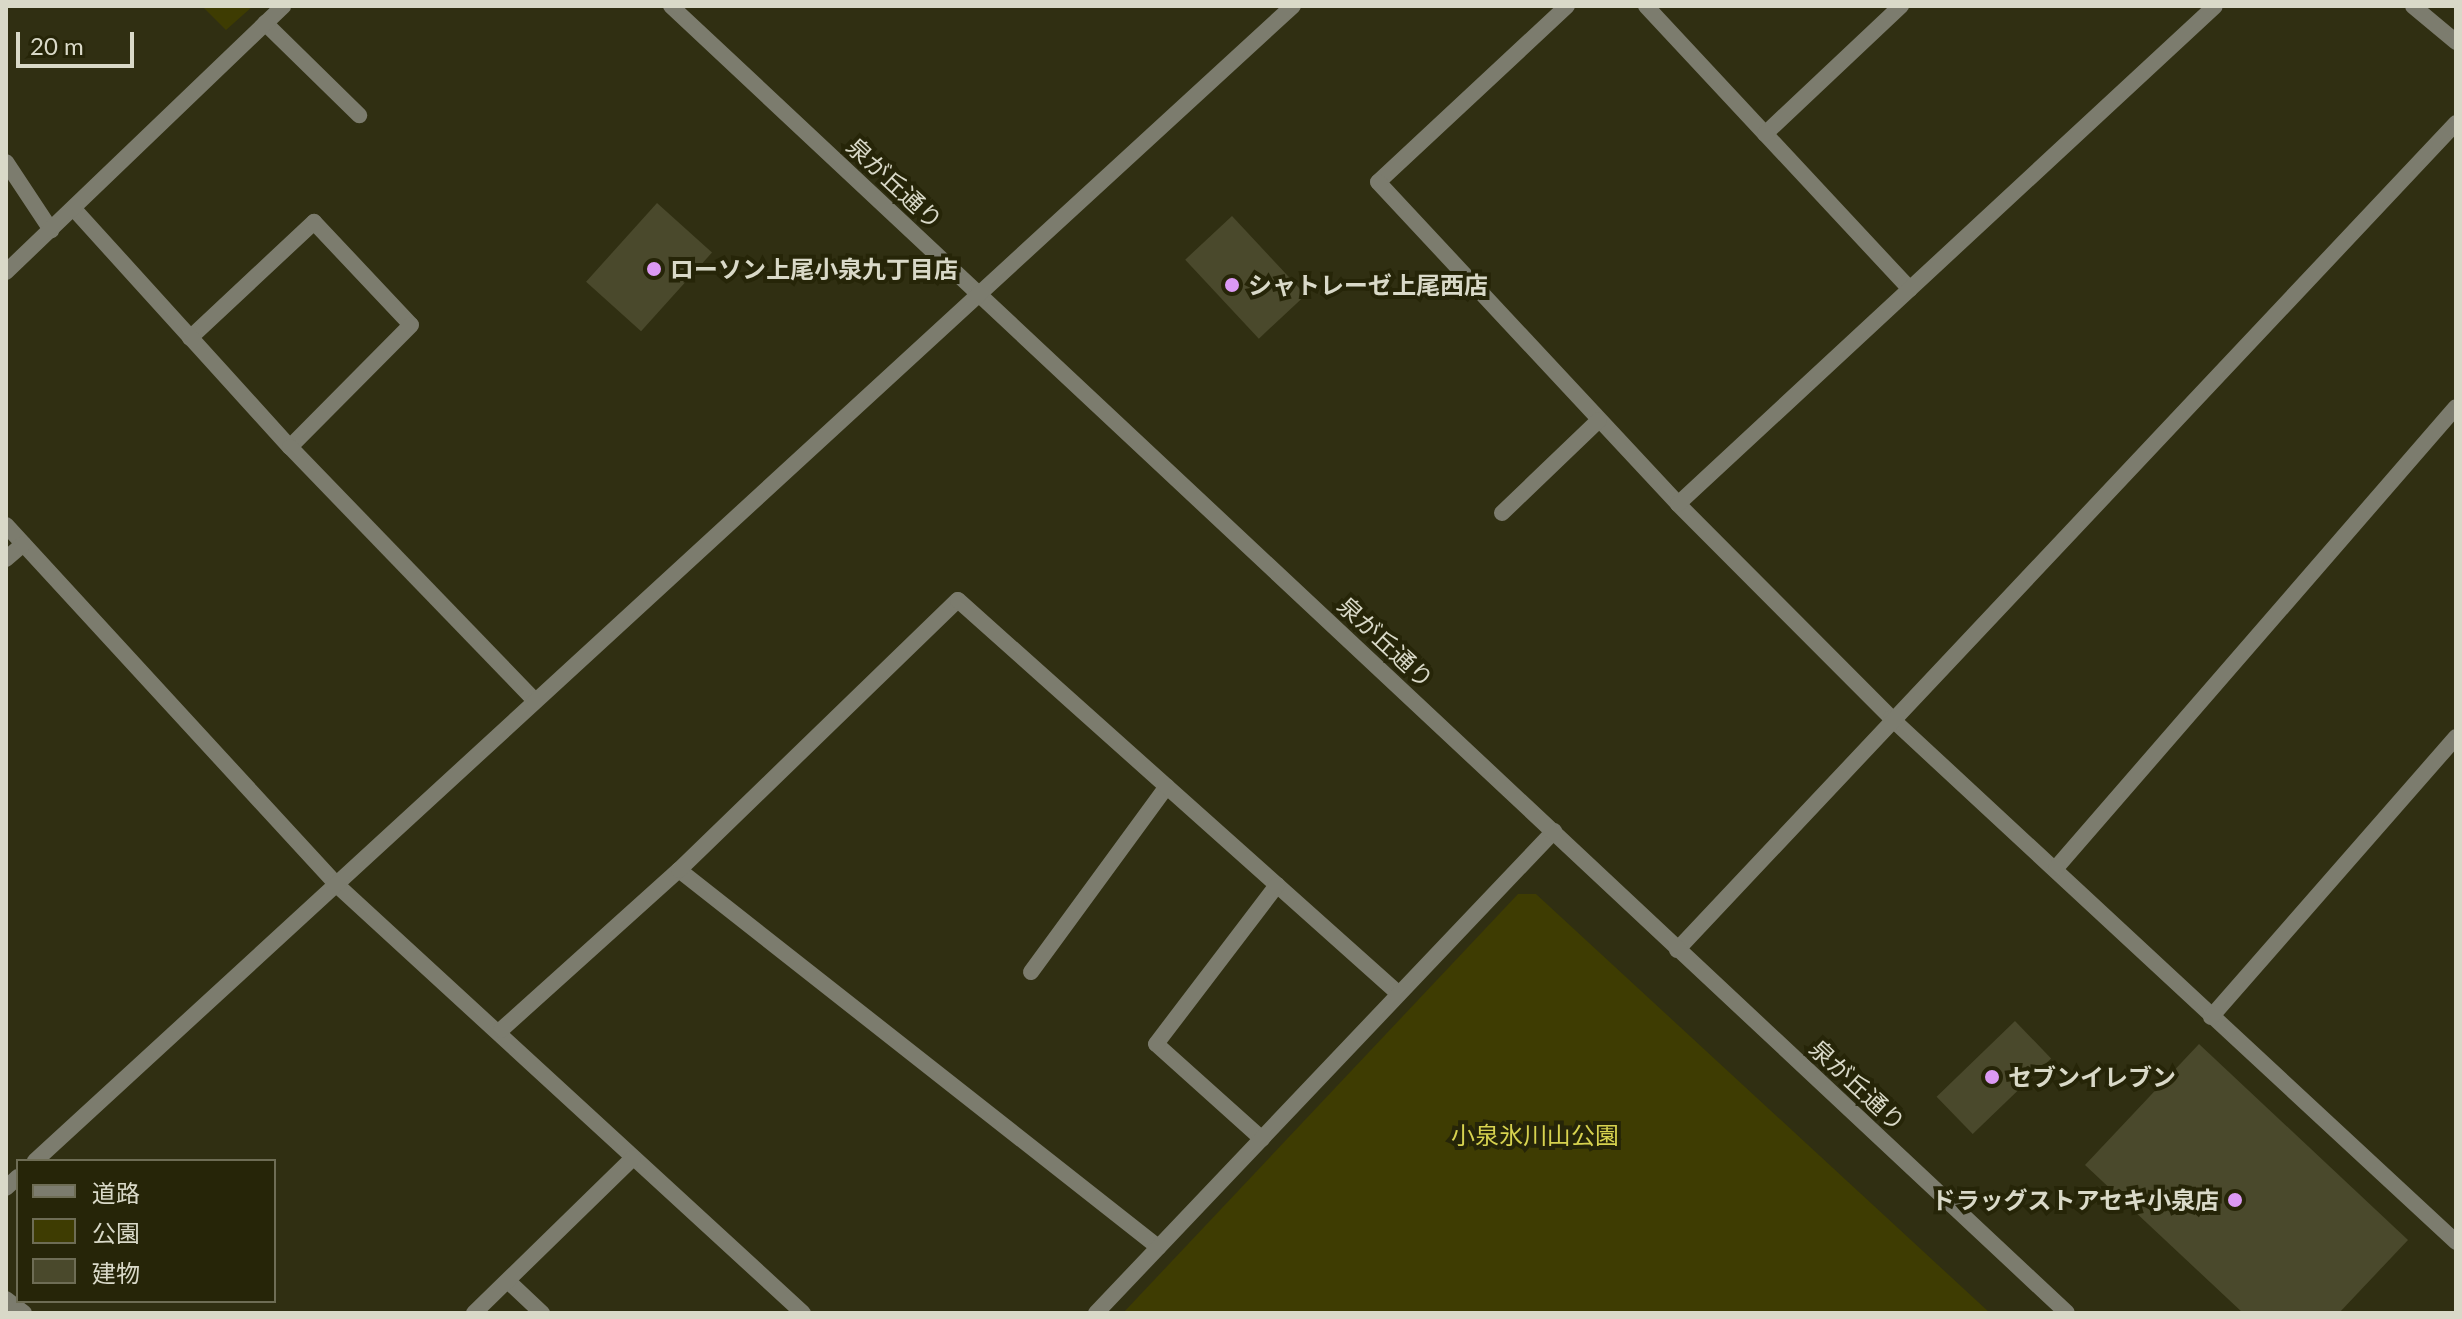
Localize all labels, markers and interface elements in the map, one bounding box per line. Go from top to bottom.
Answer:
scale bar [20,16,138,66]
text: 20 m [30,31,84,60]
street label: 泉が丘通り [841,132,949,234]
place label: ローソン上尾小泉九丁目店 [670,255,958,283]
marker: ローソン上尾小泉九丁目店 [645,260,663,278]
place label: シャトレーゼ上尾西店 [1248,271,1488,299]
marker: シャトレーゼ上尾西店 [1223,276,1241,294]
street label: 泉が丘通り [1332,591,1440,693]
street label: 泉が丘通り [1804,1034,1912,1136]
place label: セブンイレブン [2008,1063,2176,1091]
marker: セブンイレブン [1983,1068,2001,1086]
park label: 小泉氷川山公園 [1451,1121,1619,1149]
legend [16,1159,276,1303]
text: 道路 [92,1178,140,1207]
place label: ドラッグストアセキ小泉店 [1931,1186,2219,1214]
marker: ドラッグストアセキ小泉店 [2226,1191,2244,1209]
text: 公園 [92,1218,140,1247]
text: 建物 [92,1258,140,1287]

